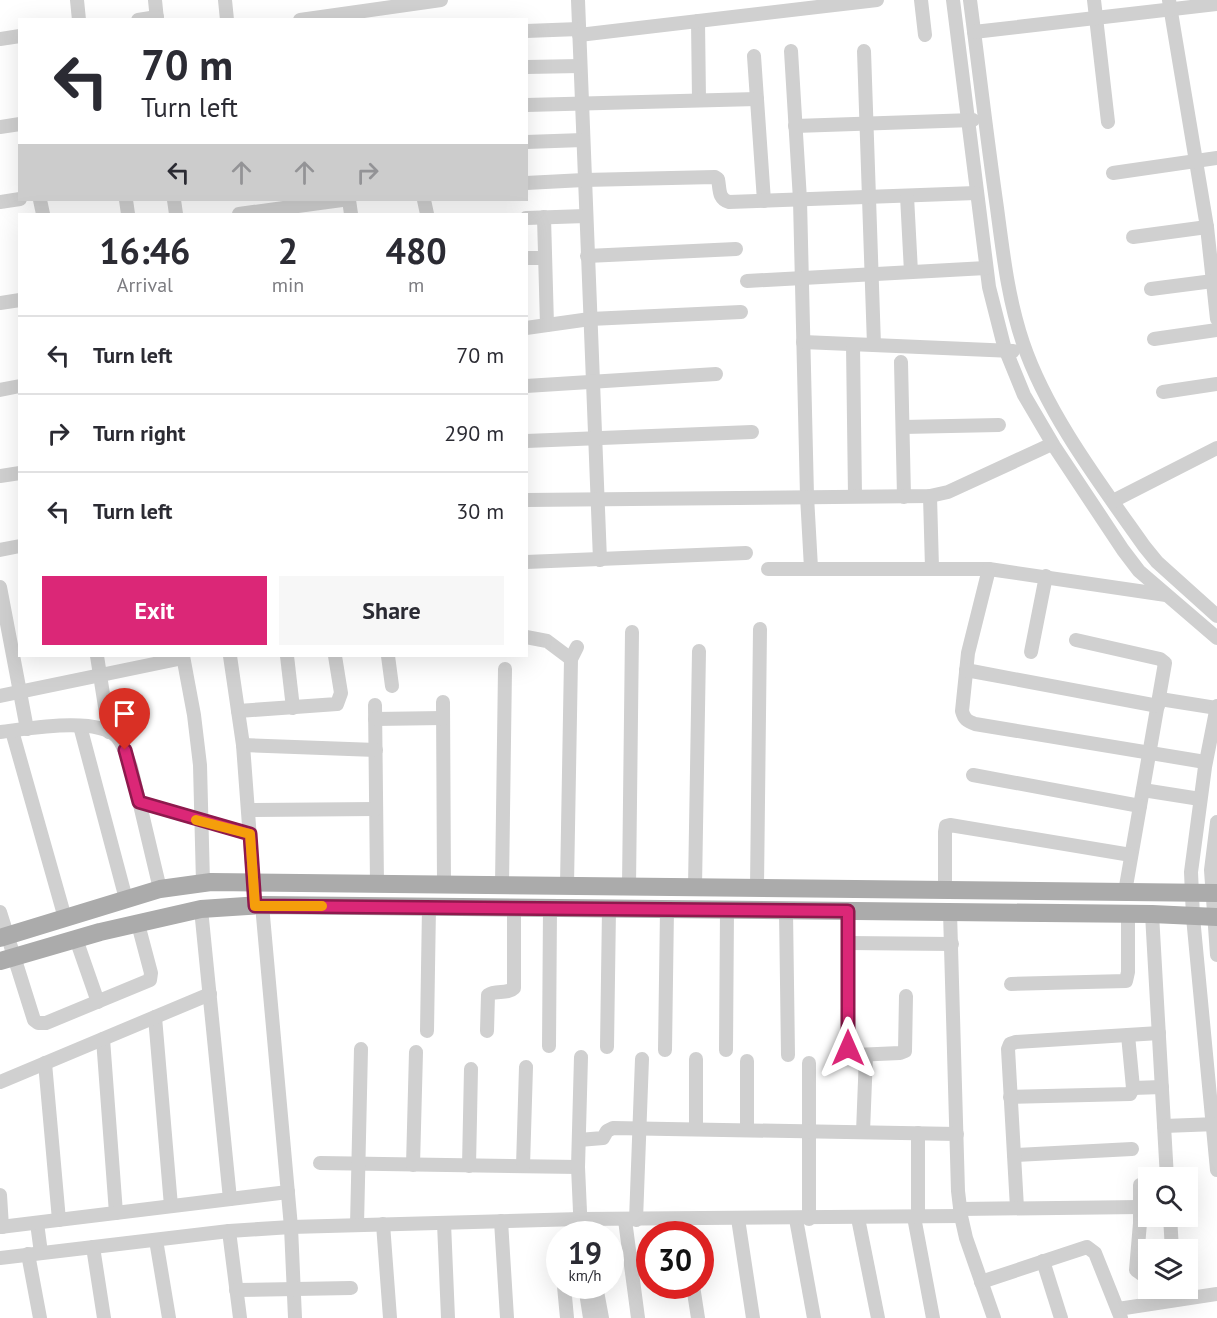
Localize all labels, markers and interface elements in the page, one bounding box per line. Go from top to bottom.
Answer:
text: 70 m [141,37,233,92]
icon: left [42,42,120,120]
text: Turn left [141,90,238,124]
icon: left [162,156,195,189]
icon: ahead [225,156,258,189]
icon: ahead [288,156,321,189]
icon: right [351,156,384,189]
text: 16:46 [99,227,191,274]
text: 2 [278,227,298,274]
text: 480 [386,227,447,274]
text: Arrival [117,272,173,298]
text: min [272,272,304,298]
text: m [408,272,424,298]
icon: left [42,339,75,372]
text: Turn left [93,341,173,369]
text: 70 m [456,341,504,369]
icon: right [42,417,75,450]
text: Turn right [93,419,185,447]
text: 290 m [444,419,504,447]
icon: left [42,495,75,528]
text: Turn left [93,497,173,525]
text: 30 m [456,497,504,525]
button: Exit [42,576,267,645]
button: Share [279,576,504,645]
pin [99,688,150,750]
icon: arrive [108,697,141,730]
position arrow [816,1016,880,1080]
map controls [1138,1167,1198,1299]
button: search [1138,1167,1198,1227]
speed limit sign: 30 [636,1221,714,1299]
text: 19 [568,1233,602,1272]
button: layers [1138,1239,1198,1299]
text: km/h [569,1266,601,1285]

